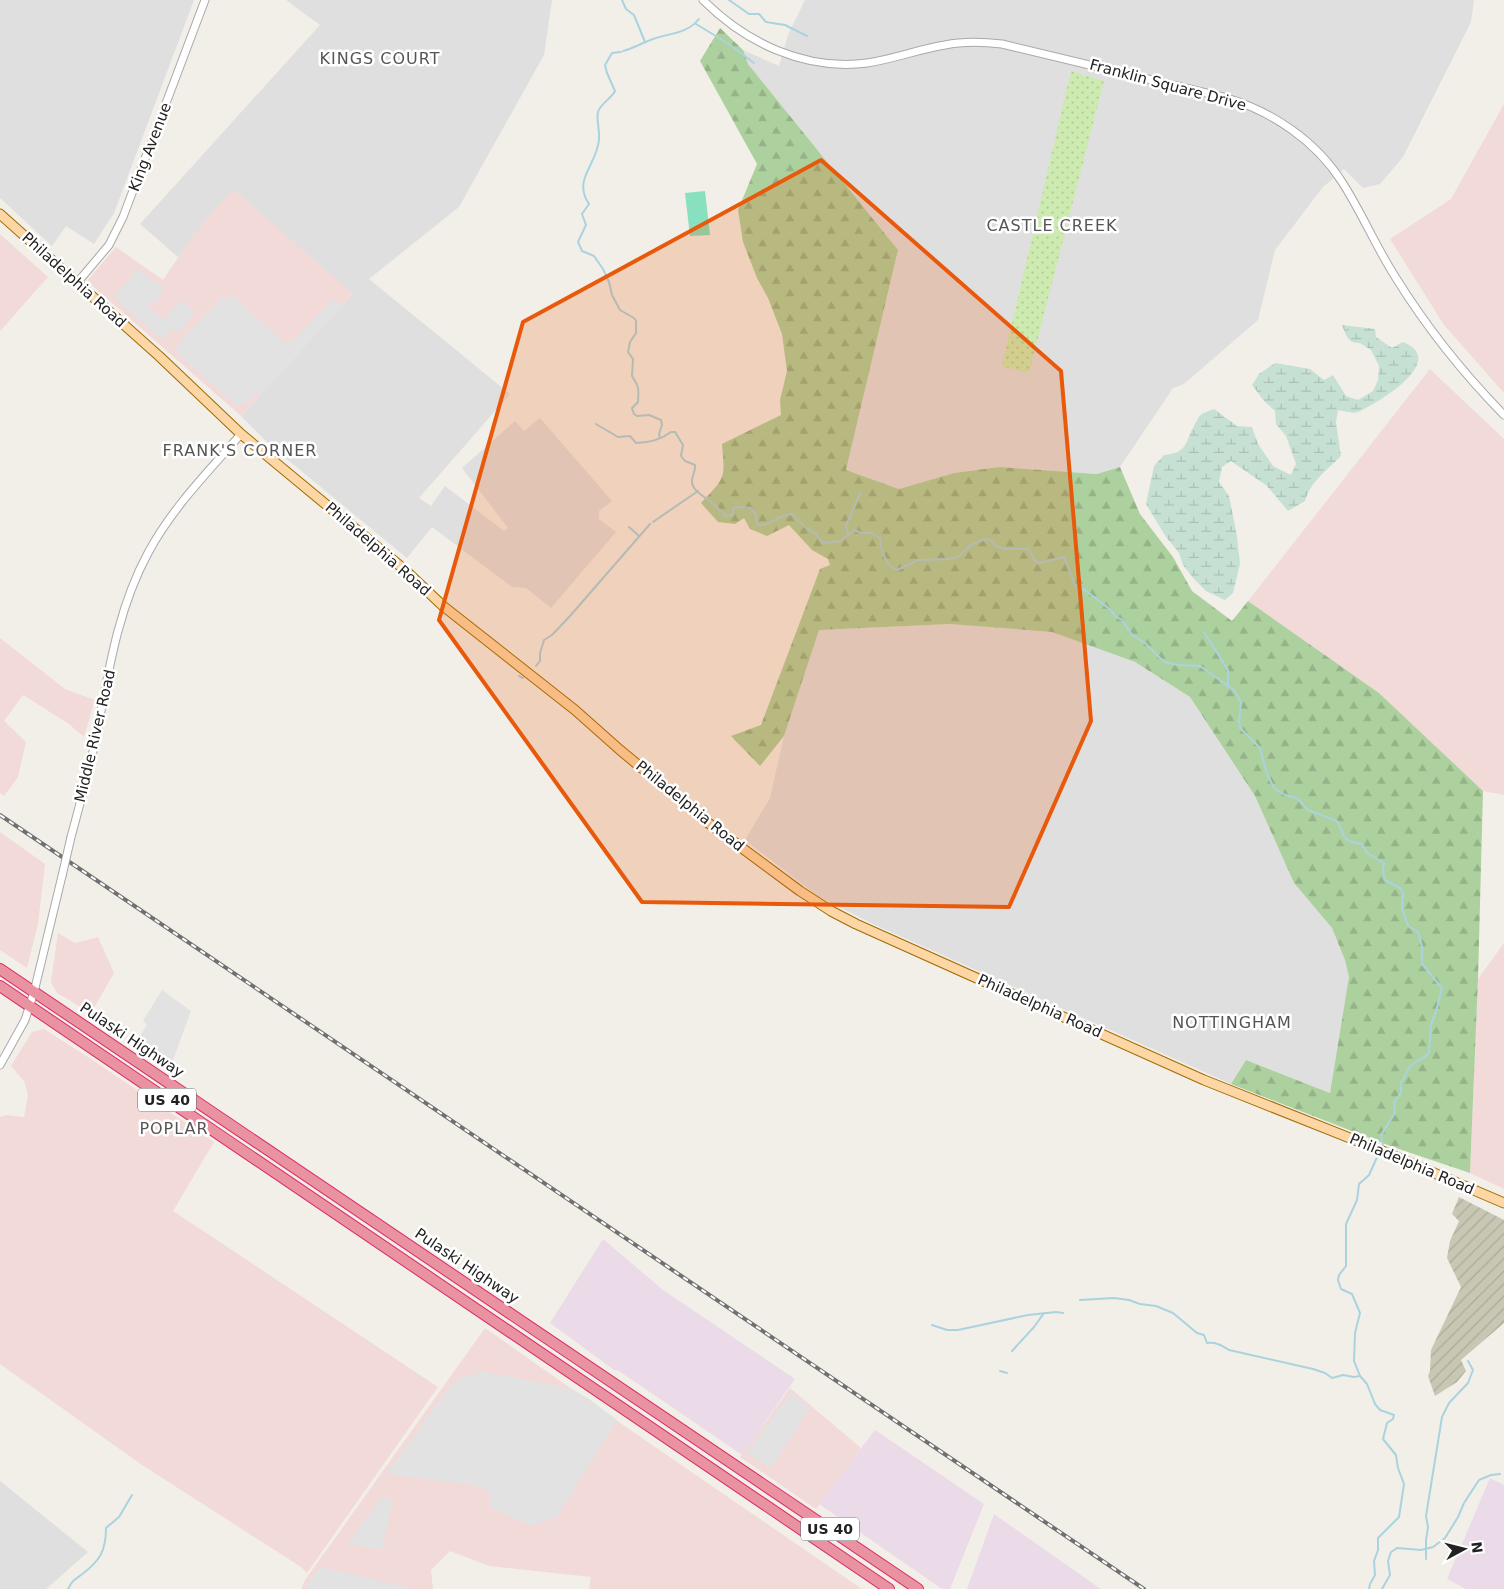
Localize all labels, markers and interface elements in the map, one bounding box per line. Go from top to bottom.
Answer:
district label: KINGS COURT [319,49,441,68]
street label: Franklin Square Drive [1088,55,1248,115]
street label: King Avenue [125,100,175,194]
district label: CASTLE CREEK [986,216,1118,235]
street label: Philadelphia Road [18,229,130,331]
district label: FRANK'S CORNER [163,441,317,460]
street label: Philadelphia Road [322,498,434,600]
street label: Middle River Road [71,668,119,804]
street label: Philadelphia Road [632,757,748,855]
street label: Philadelphia Road [975,971,1105,1041]
street label: Pulaski Highway [76,998,188,1082]
district label: NOTTINGHAM [1172,1013,1292,1032]
road number: US 40 [138,1088,196,1112]
district label: POPLAR [139,1119,209,1138]
street label: Philadelphia Road [1347,1130,1477,1198]
street label: Pulaski Highway [411,1224,523,1308]
road number: US 40 [801,1518,859,1540]
north arrow [1439,1524,1489,1574]
text: N [1468,1541,1486,1554]

